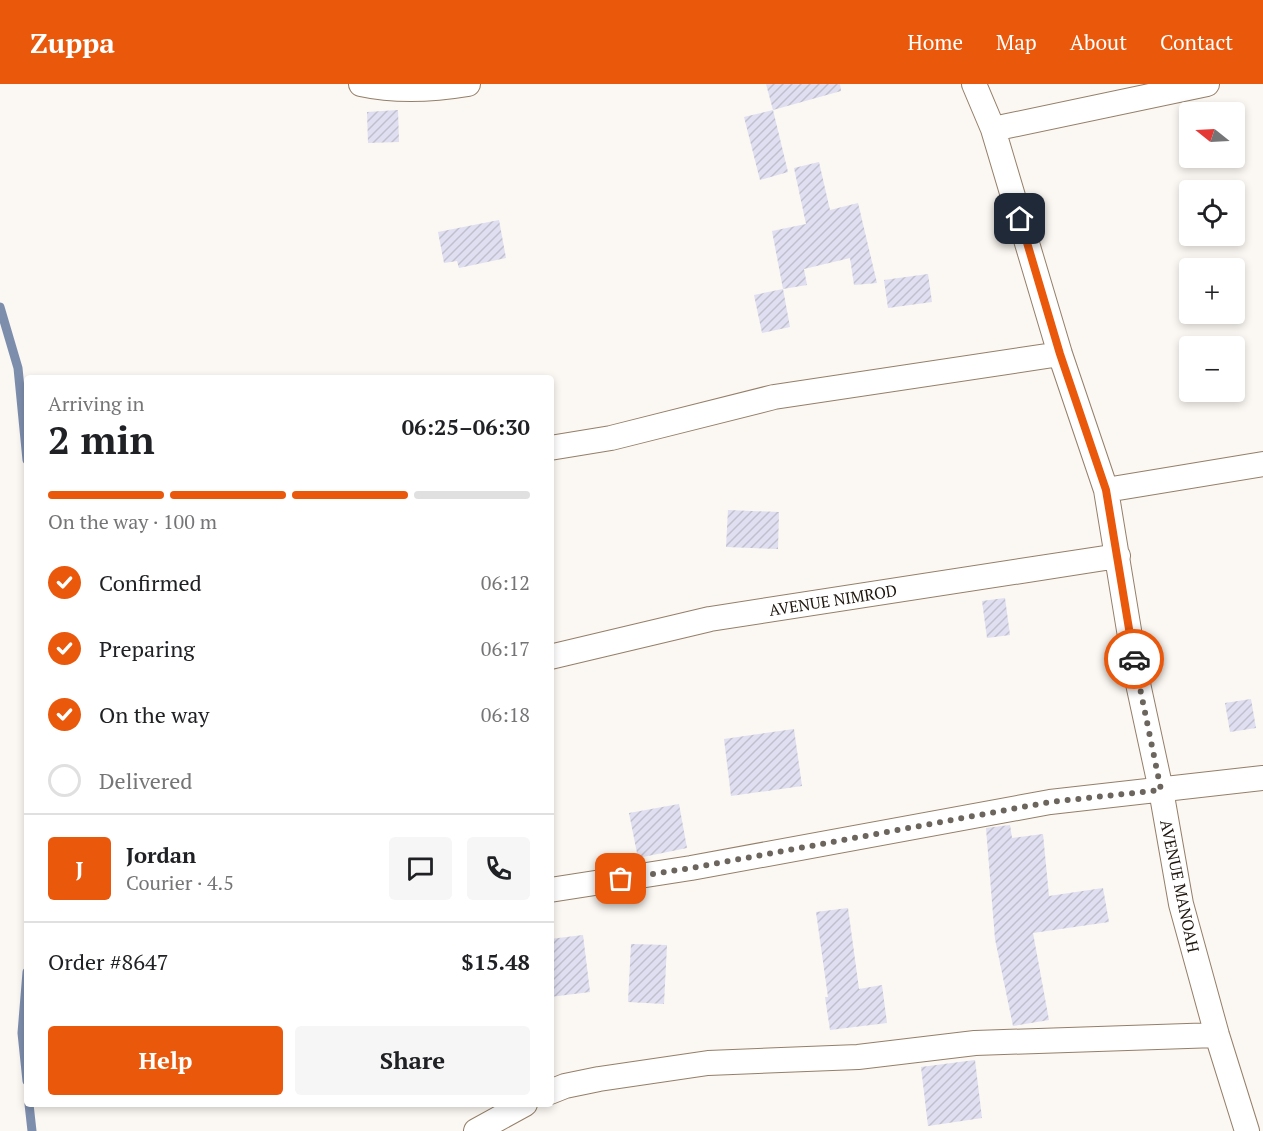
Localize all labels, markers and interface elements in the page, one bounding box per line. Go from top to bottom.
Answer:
text: Zuppa [30,24,115,61]
text: Home [907,28,963,56]
text: Map [996,28,1037,56]
text: About [1070,28,1127,56]
text: Contact [1160,28,1233,56]
north arrow [1179,102,1245,168]
map controls [1179,102,1245,402]
button: locate [1179,180,1245,246]
pin [994,193,1045,244]
icon: home [1003,202,1036,235]
button: + [1179,258,1245,324]
button: − [1179,336,1245,402]
text: Arriving in [48,390,144,417]
text: 06:25–06:30 [402,412,530,441]
text: 2 min [48,413,155,465]
text: On the way · 100 m [48,508,217,535]
icon: check [48,566,81,599]
text: Confirmed [99,568,202,597]
text: 06:12 [481,569,530,596]
street label: AVENUE NIMROD [767,579,899,621]
courier [1104,629,1164,689]
icon: check [48,632,81,665]
text: Preparing [99,634,195,663]
text: 06:17 [481,635,530,662]
icon: car [1118,643,1151,676]
icon: check [48,698,81,731]
text: On the way [99,700,209,729]
text: 06:18 [481,701,530,728]
text: Delivered [99,766,192,795]
street label: AVENUE MANOAH [1155,818,1205,955]
button: chat [389,837,452,900]
button: phone [467,837,530,900]
text: Jordan [126,840,196,869]
pin [595,853,646,904]
text: J [75,854,84,883]
icon: bag [604,862,637,895]
text: Courier · 4.5 [126,869,234,896]
text: Order #8647 [48,947,168,976]
text: $15.48 [461,947,530,976]
button: Help [48,1026,283,1095]
button: Share [295,1026,530,1095]

